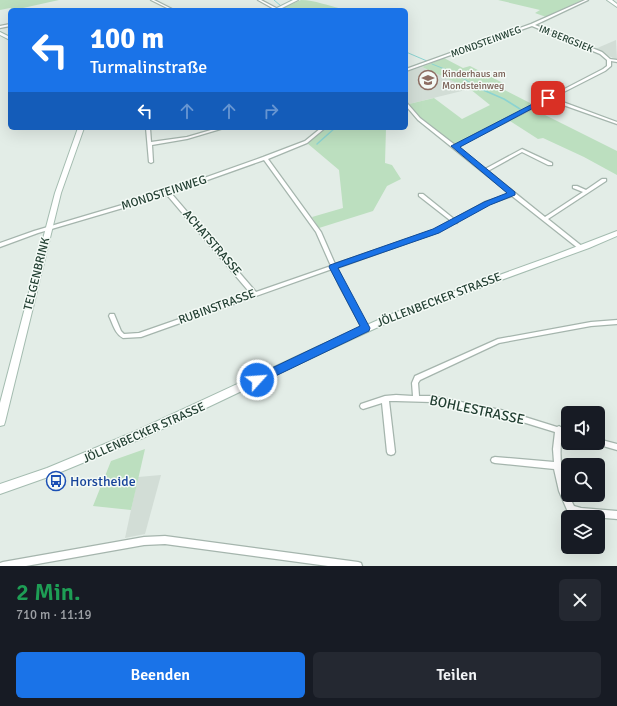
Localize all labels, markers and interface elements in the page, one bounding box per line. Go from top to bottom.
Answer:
text: 100 m [90,22,164,56]
street label: IM BERGSIEK [537,23,595,55]
icon: left [24,24,76,76]
street label: MONDSTEINWEG [449,24,523,60]
text: Turmalinstraße [90,56,207,78]
place label: Kinderhaus am Mondsteinweg [442,68,506,92]
school or university icon: Kinderhaus am Mondsteinweg [417,69,439,91]
pin [531,81,565,115]
icon: arrive [537,87,559,109]
icon: left [134,100,156,122]
icon: ahead [176,100,198,122]
icon: ahead [218,100,240,122]
icon: right [260,100,282,122]
street label: MONDSTEINWEG [119,172,209,214]
street label: ACHATSTRASSE [179,207,245,279]
street label: TELGENBRINK [21,236,53,312]
street label: JÖLLENBECKER STRASSE [375,269,504,331]
street label: RUBINSTRASSE [176,286,258,328]
position arrow [236,359,278,401]
street label: BOHLESTRASSE [428,392,526,428]
street label: JÖLLENBECKER STRASSE [80,399,208,467]
map controls [561,406,605,554]
button: sound [561,406,605,450]
button: search [561,458,605,502]
bus stop icon: Horstheide [45,470,67,492]
place label: Horstheide [70,473,136,490]
button: layers [561,510,605,554]
text: 2 Min. [16,577,81,607]
button: close [559,579,601,621]
text: 710 m · 11:19 [16,607,92,623]
button: Beenden [16,652,305,698]
button: Teilen [313,652,601,698]

